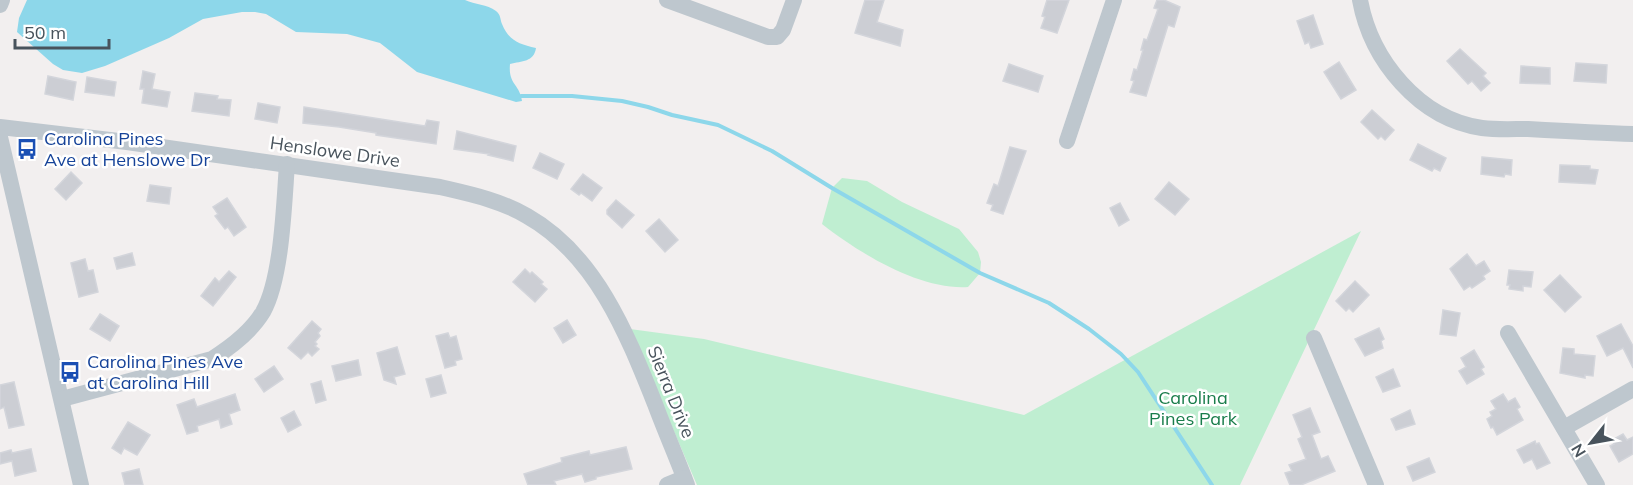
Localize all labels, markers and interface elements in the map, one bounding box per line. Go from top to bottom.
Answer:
scale bar [15,12,110,50]
text: 50 m [24,21,66,44]
place label: Carolina Pines Ave at Henslowe Dr [44,127,210,171]
street label: Henslowe Drive [269,131,402,172]
bus stop icon: Carolina Pines Ave at Henslowe Dr [15,137,39,161]
street label: Sierra Drive [643,342,700,441]
place label: Carolina Pines Ave at Carolina Hill [87,350,243,394]
bus stop icon: Carolina Pines Ave at Carolina Hill [58,360,82,384]
park label: Carolina Pines Park [1149,386,1238,430]
north arrow [1561,413,1621,473]
text: N [1566,440,1590,461]

